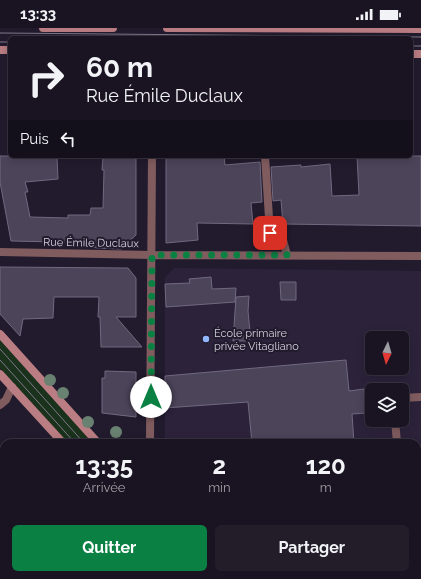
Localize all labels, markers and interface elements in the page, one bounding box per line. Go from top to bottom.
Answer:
text: 13:33 [20,5,56,23]
text: 60 m [86,51,153,84]
icon: right [20,52,72,104]
text: Rue Émile Duclaux [86,85,243,106]
icon: left [57,128,79,150]
text: Puis [20,130,49,148]
pin [253,216,287,250]
icon: arrive [259,222,281,244]
street label: Rue Émile Duclaux [43,235,139,250]
place label: École primaire privée Vitagliano [214,326,299,353]
north arrow [365,331,409,375]
map controls [365,331,409,427]
marker: École primaire privée Vitagliano [201,334,211,344]
position arrow [130,376,172,418]
button: layers [365,383,409,427]
text: 13:35 [75,451,133,480]
text: 2 [213,451,226,480]
text: 120 [306,451,346,480]
text: Arrivée [83,480,125,495]
text: min [208,480,231,495]
text: m [320,480,332,495]
button: Quitter [12,525,207,571]
button: Partager [215,525,409,571]

